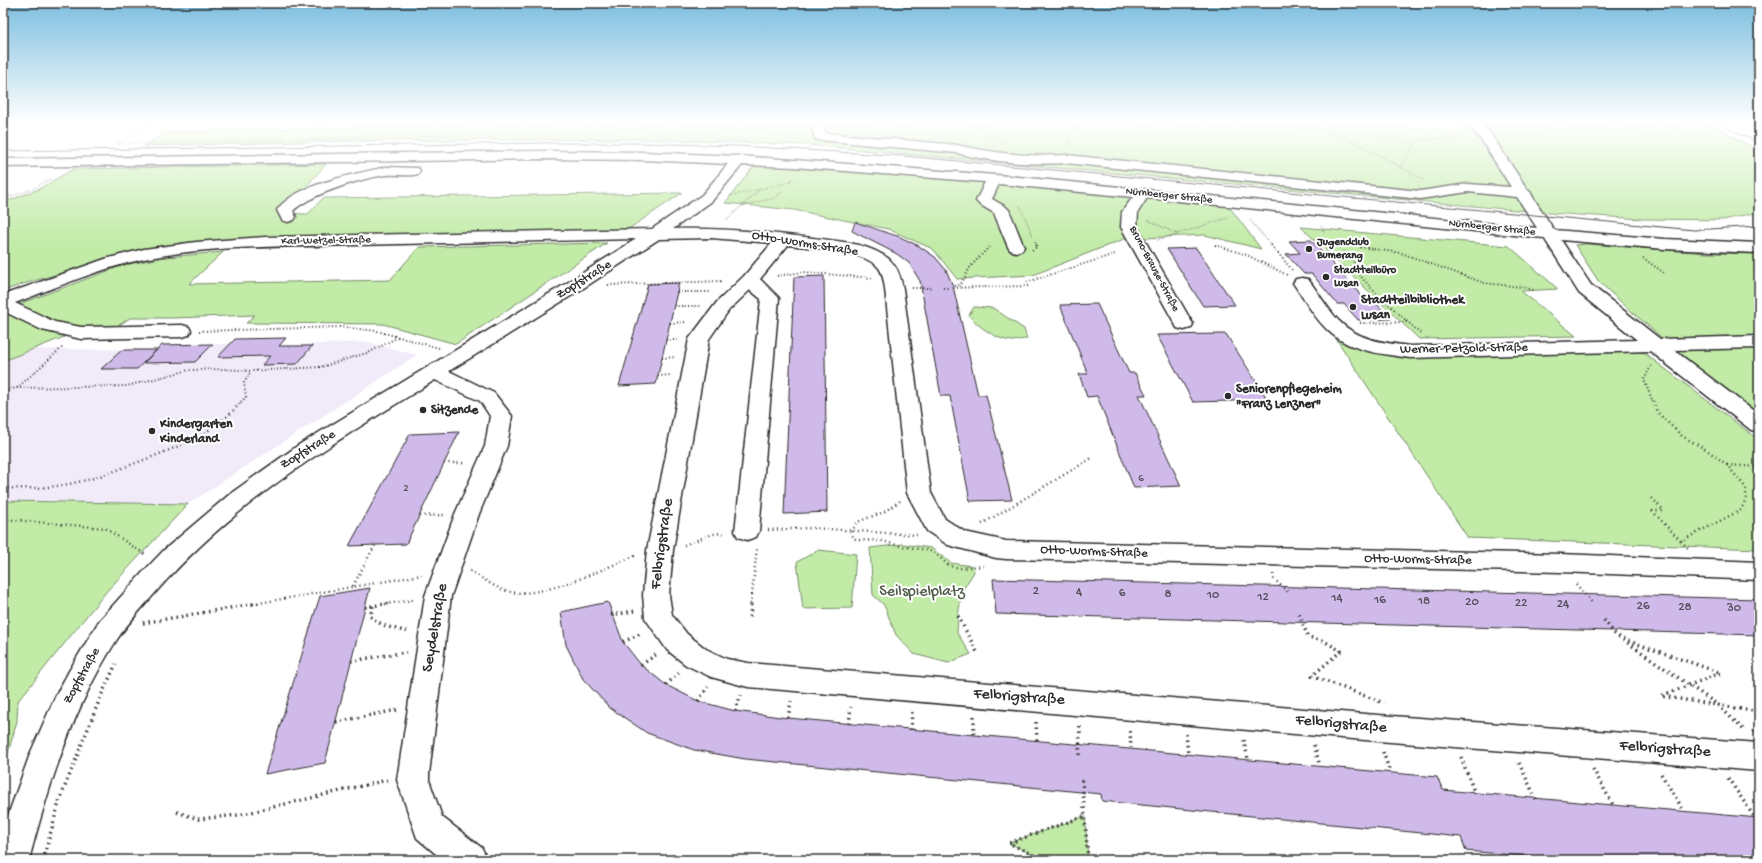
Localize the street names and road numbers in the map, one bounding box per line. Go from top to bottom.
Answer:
street label: Nürnberger Straße [1125,185,1213,207]
street label: Nürnberger Straße [1448,217,1536,239]
street label: Bruno-Brause-Straße [1126,223,1182,314]
street label: Otto-Worms-Straße [751,228,860,260]
street label: Karl-Wetzel-Straße [281,234,371,248]
street label: Zopfstraße [554,257,615,303]
street label: Werner-Petzold-Straße [1400,340,1528,358]
street label: Zopfstraße [278,427,339,473]
street label: Felbrigstraße [647,497,679,592]
street label: Otto-Worms-Straße [1040,543,1148,561]
street label: Otto-Worms-Straße [1364,552,1472,568]
street label: Seydelstraße [419,581,453,674]
street label: Zopfstraße [60,645,104,707]
street label: Felbrigstraße [972,685,1066,711]
street label: Felbrigstraße [1294,711,1388,739]
street label: Felbrigstraße [1618,737,1712,763]

